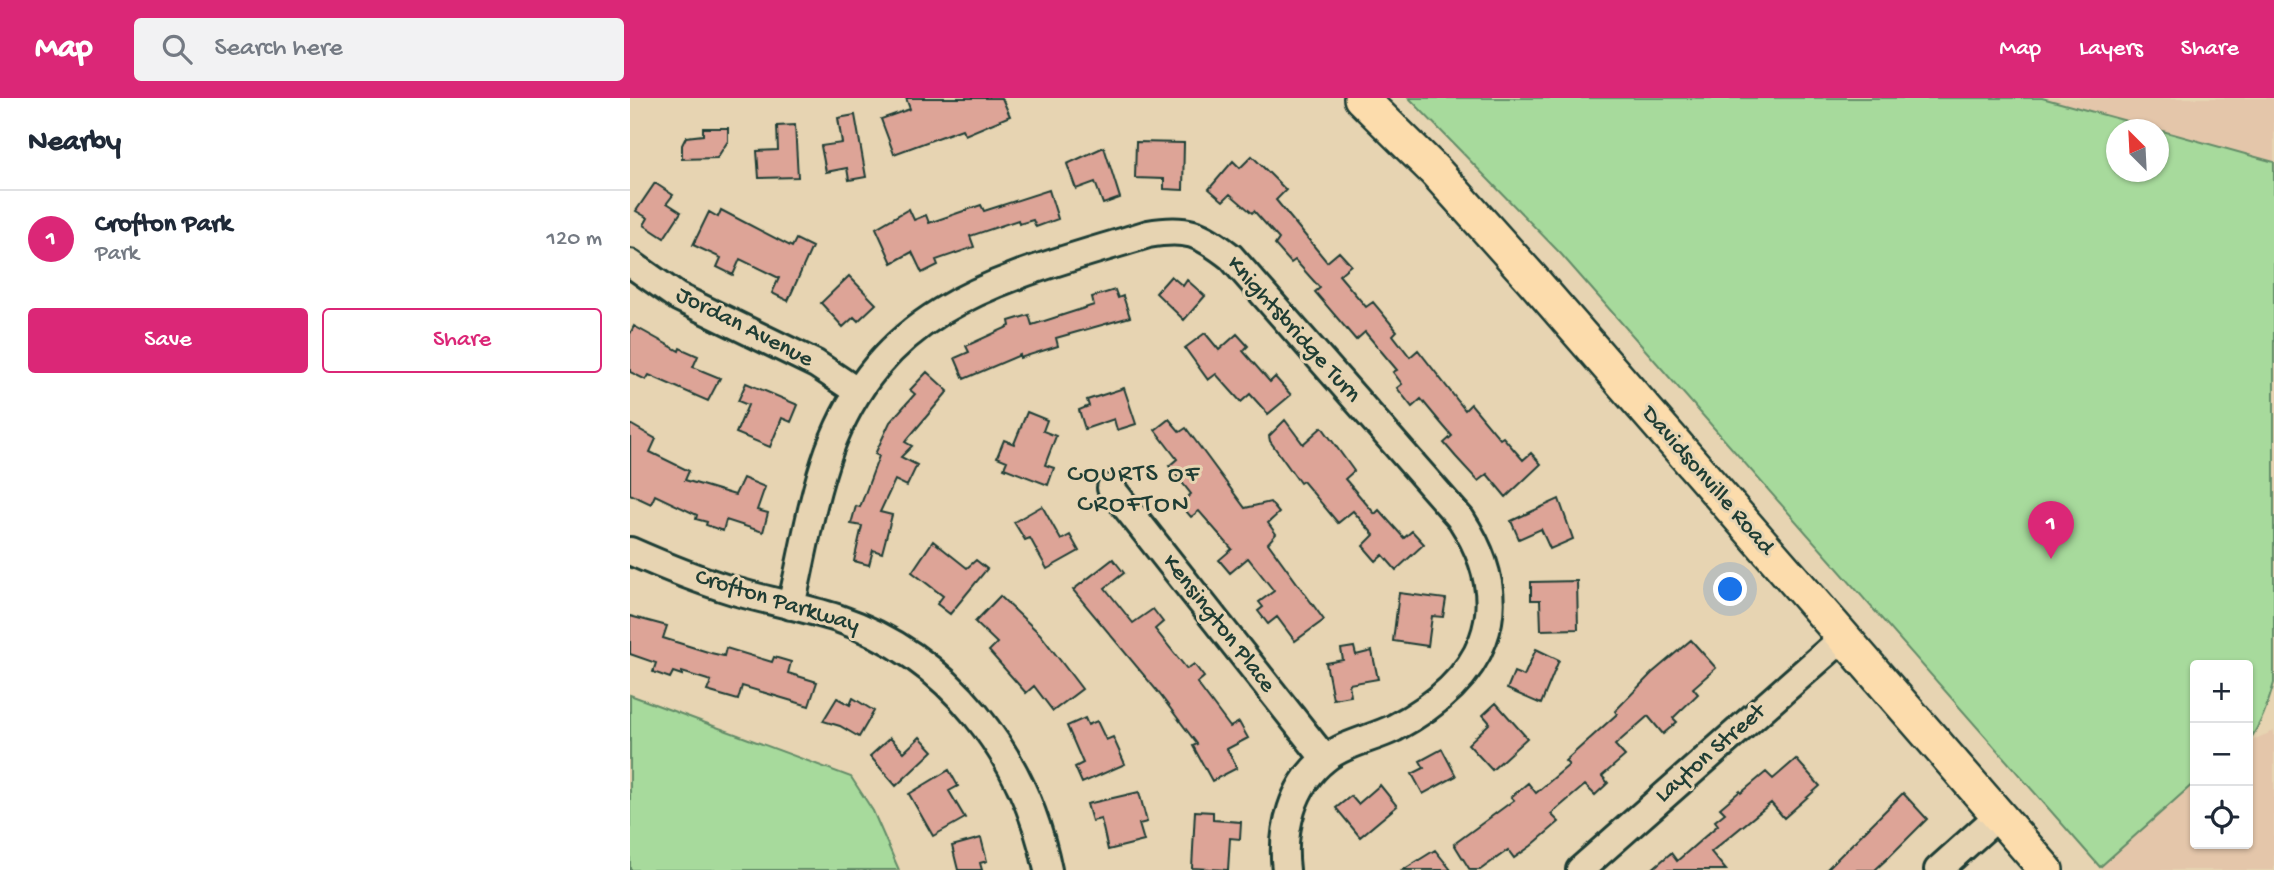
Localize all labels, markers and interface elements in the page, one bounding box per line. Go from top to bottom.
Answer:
search box [134,18,624,81]
text: Map [35,30,92,68]
icon: search [158,30,196,68]
text: Search here [214,34,343,65]
text: Map [1999,35,2041,64]
text: Layers [2079,35,2143,64]
text: Share [2181,35,2239,64]
north arrow [2106,119,2169,182]
text: Nearby [28,126,121,161]
text: Crofton Park [95,210,232,241]
text: 1 [46,226,56,253]
text: 120 m [547,226,602,253]
text: Park [95,241,139,268]
street label: Knightsbridge Turn [1219,251,1367,410]
street label: Jordan Avenue [670,281,818,375]
button: Save [28,308,308,373]
button: Share [322,308,602,373]
street label: Davidsonville Road [1633,399,1781,563]
district label: COURTS OF CROFTON [1067,460,1201,521]
pin: 1 [2028,501,2074,559]
street label: Kensington Place [1155,549,1281,700]
street label: Crofton Parkway [691,563,863,641]
your location [1713,572,1747,606]
map controls [2190,660,2253,849]
button: + [2190,660,2253,723]
street label: Layton Street [1650,697,1774,810]
button: − [2190,723,2253,786]
button: locate [2190,786,2253,849]

